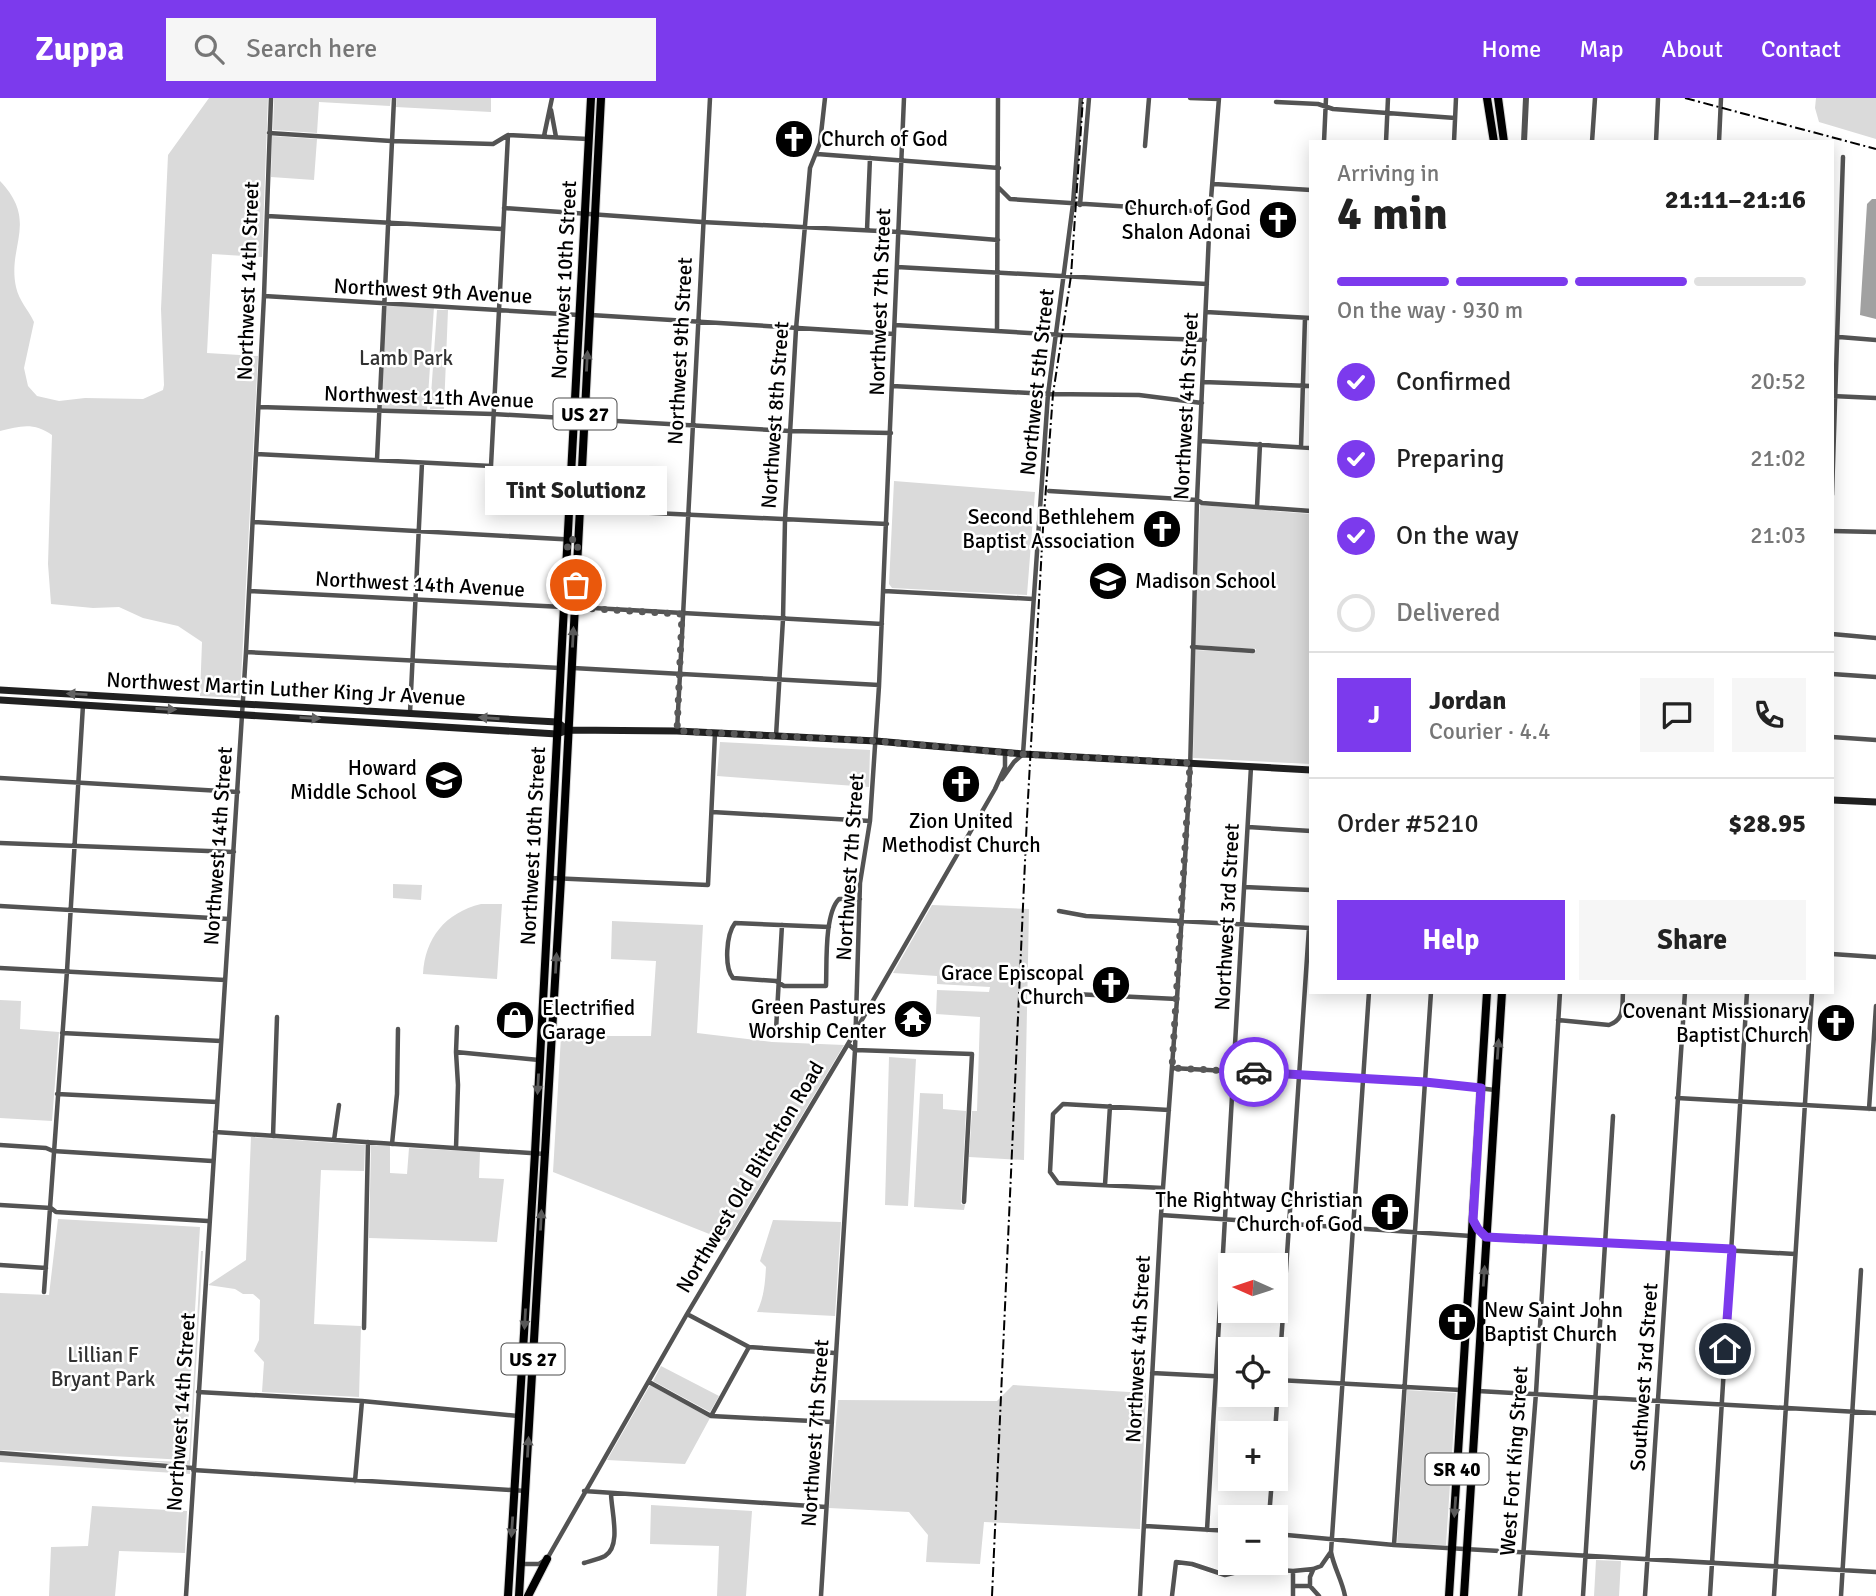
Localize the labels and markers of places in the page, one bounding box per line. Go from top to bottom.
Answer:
church icon: Church of God [773,118,815,160]
place label: Church of God [821,126,948,152]
place label: Church of God Shalon Adonai [1122,195,1251,245]
church icon: Church of God Shalon Adonai [1257,199,1299,241]
callout: Tint Solutionz [485,466,667,515]
place label: Second Bethlehem Baptist Association [962,504,1135,554]
church icon: Second Bethlehem Baptist Association [1141,508,1183,550]
pin [546,555,606,615]
school or university icon: Madison School [1087,560,1129,602]
place label: Madison School [1135,568,1276,594]
place label: Howard Middle School [290,755,417,805]
school or university icon: Howard Middle School [423,759,465,801]
church icon: Zion United Methodist Church [940,763,982,805]
place label: Zion United Methodist Church [881,808,1041,858]
place label: Grace Episcopal Church [941,960,1084,1010]
church icon: Grace Episcopal Church [1090,964,1132,1006]
place label: Green Pastures Worship Center [748,994,886,1044]
place label: Electrified Garage [542,995,635,1045]
temple icon: Green Pastures Worship Center [892,998,934,1040]
place label: Covenant Missionary Baptist Church [1623,998,1809,1048]
shop icon: Electrified Garage [494,999,536,1041]
church icon: Covenant Missionary Baptist Church [1815,1002,1857,1044]
place label: The Rightway Christian Church of God [1156,1187,1363,1237]
church icon: The Rightway Christian Church of God [1369,1191,1411,1233]
place label: New Saint John Baptist Church [1484,1297,1623,1347]
church icon: New Saint John Baptist Church [1436,1301,1478,1343]
pin [1695,1319,1755,1379]

